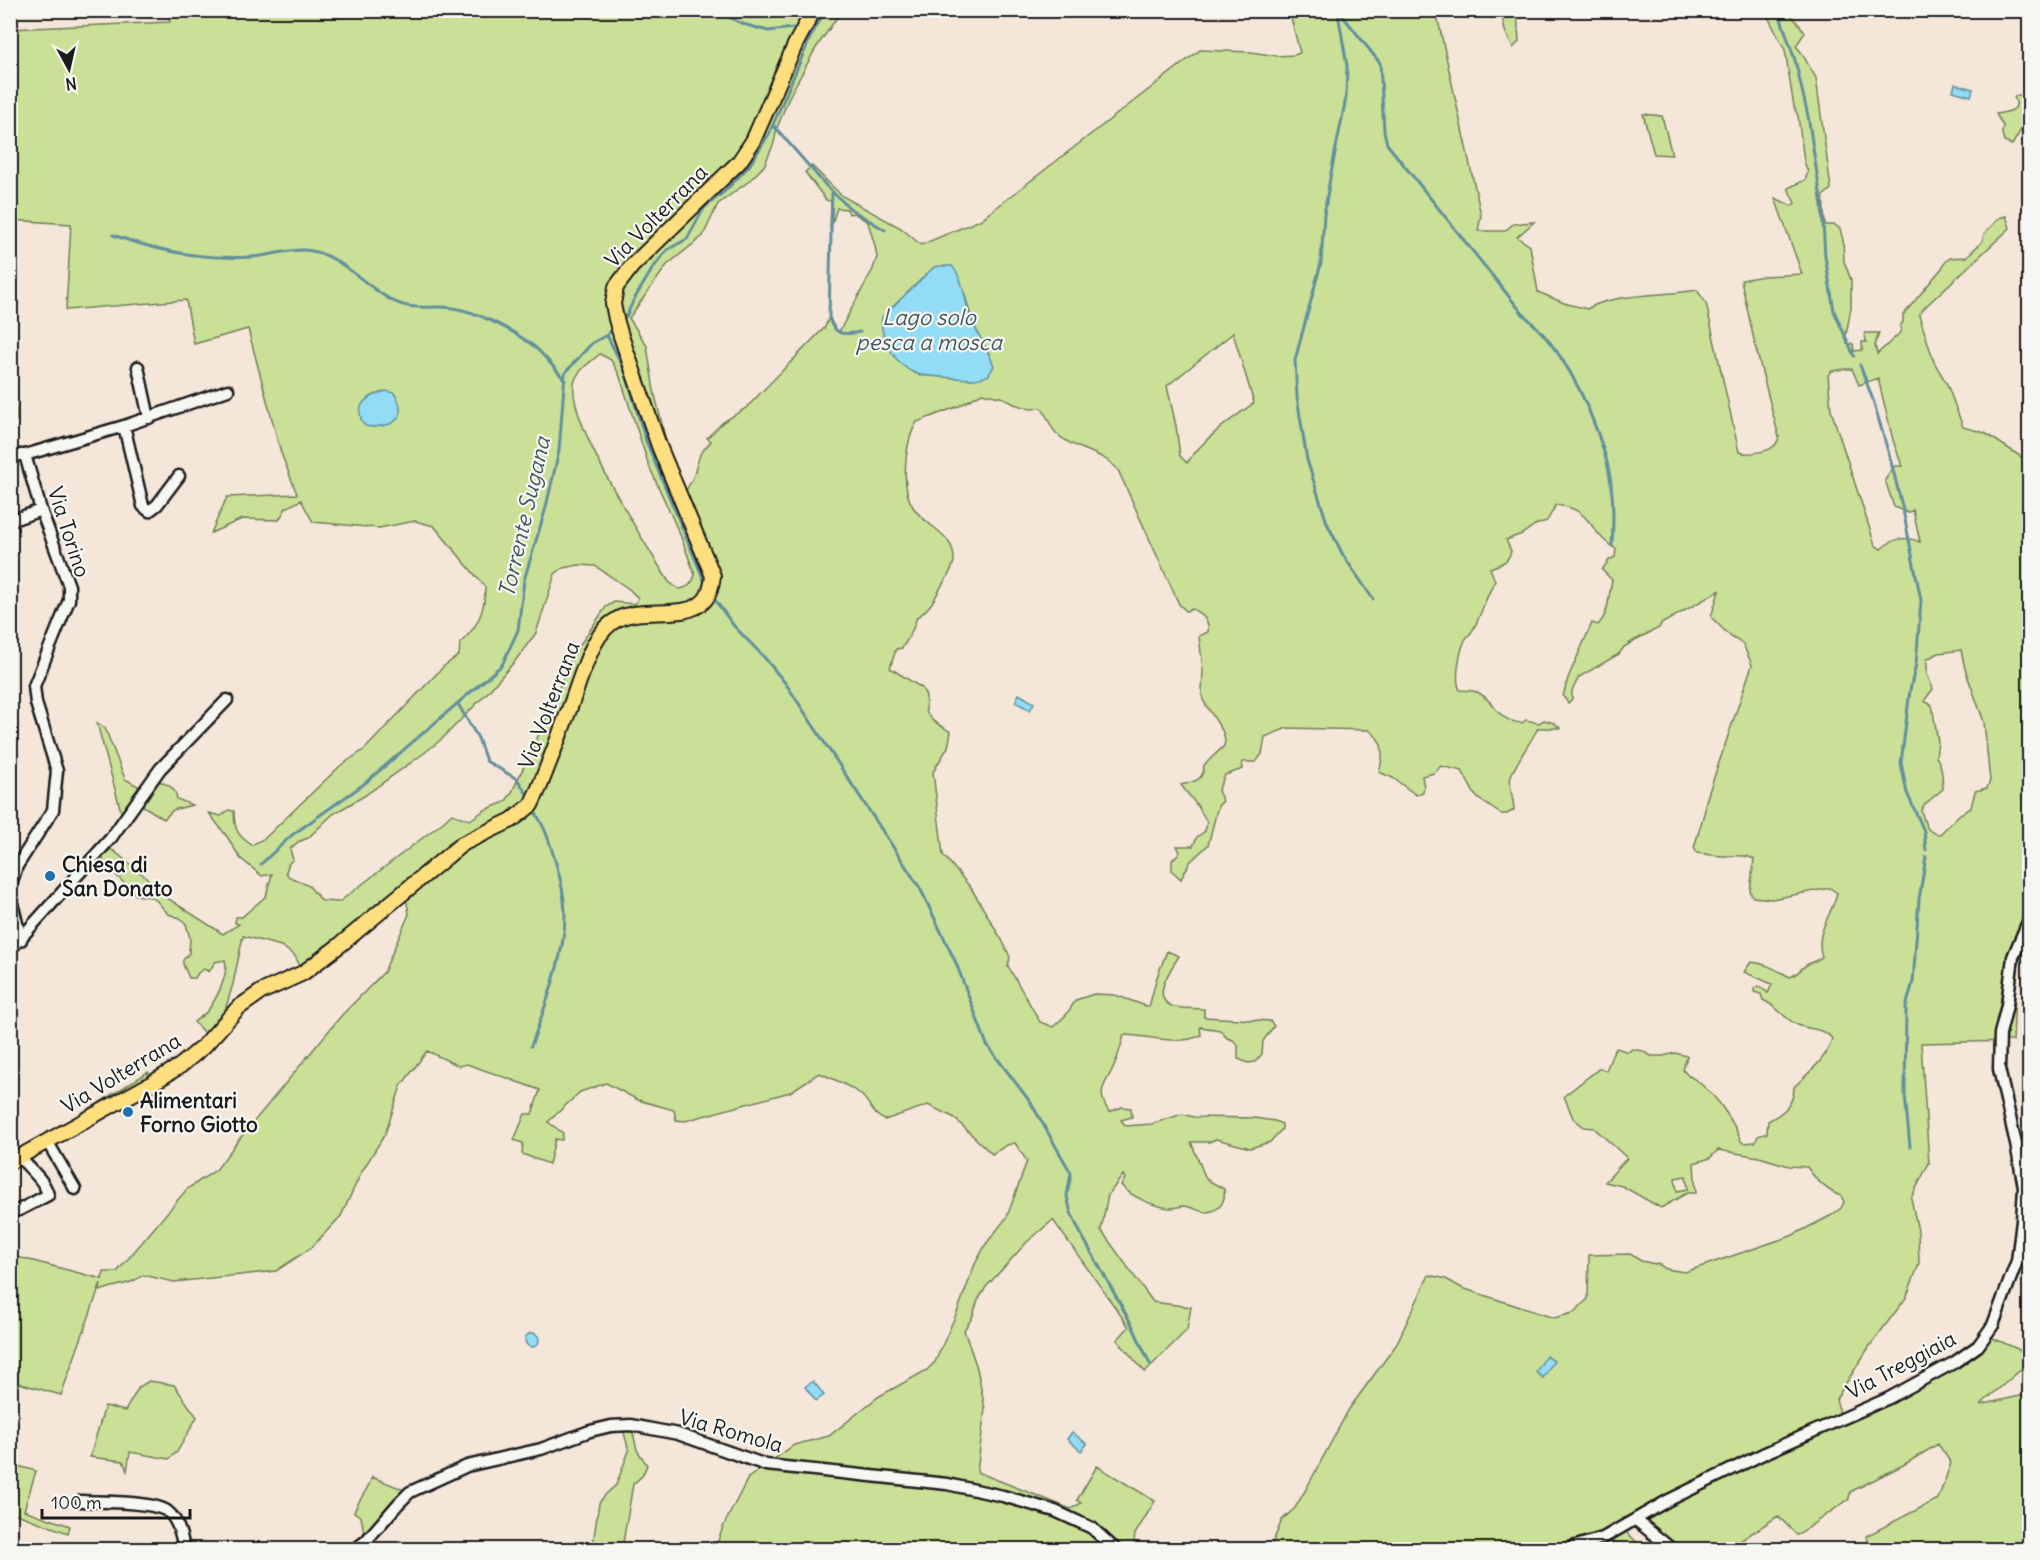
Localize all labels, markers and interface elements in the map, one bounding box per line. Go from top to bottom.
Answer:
north arrow [39,39,99,99]
text: N [64,73,78,95]
street label: Via Volterrana [599,159,713,273]
water label: Lago solo pesca a mosca [856,303,1004,356]
water label: Torrente Sugana [492,433,556,600]
street label: Via Torino [42,483,96,581]
street label: Via Volterrana [512,637,586,773]
place label: Chiesa di San Donato [62,851,173,902]
marker: Chiesa di San Donato [43,869,57,883]
street label: Via Volterrana [56,1027,186,1119]
place label: Alimentari Forno Giotto [140,1087,258,1138]
marker: Alimentari Forno Giotto [121,1105,135,1119]
street label: Via Treggiaia [1841,1325,1961,1405]
street label: Via Romola [676,1403,786,1459]
scale bar [42,1482,190,1520]
text: 100 m [51,1491,102,1514]

